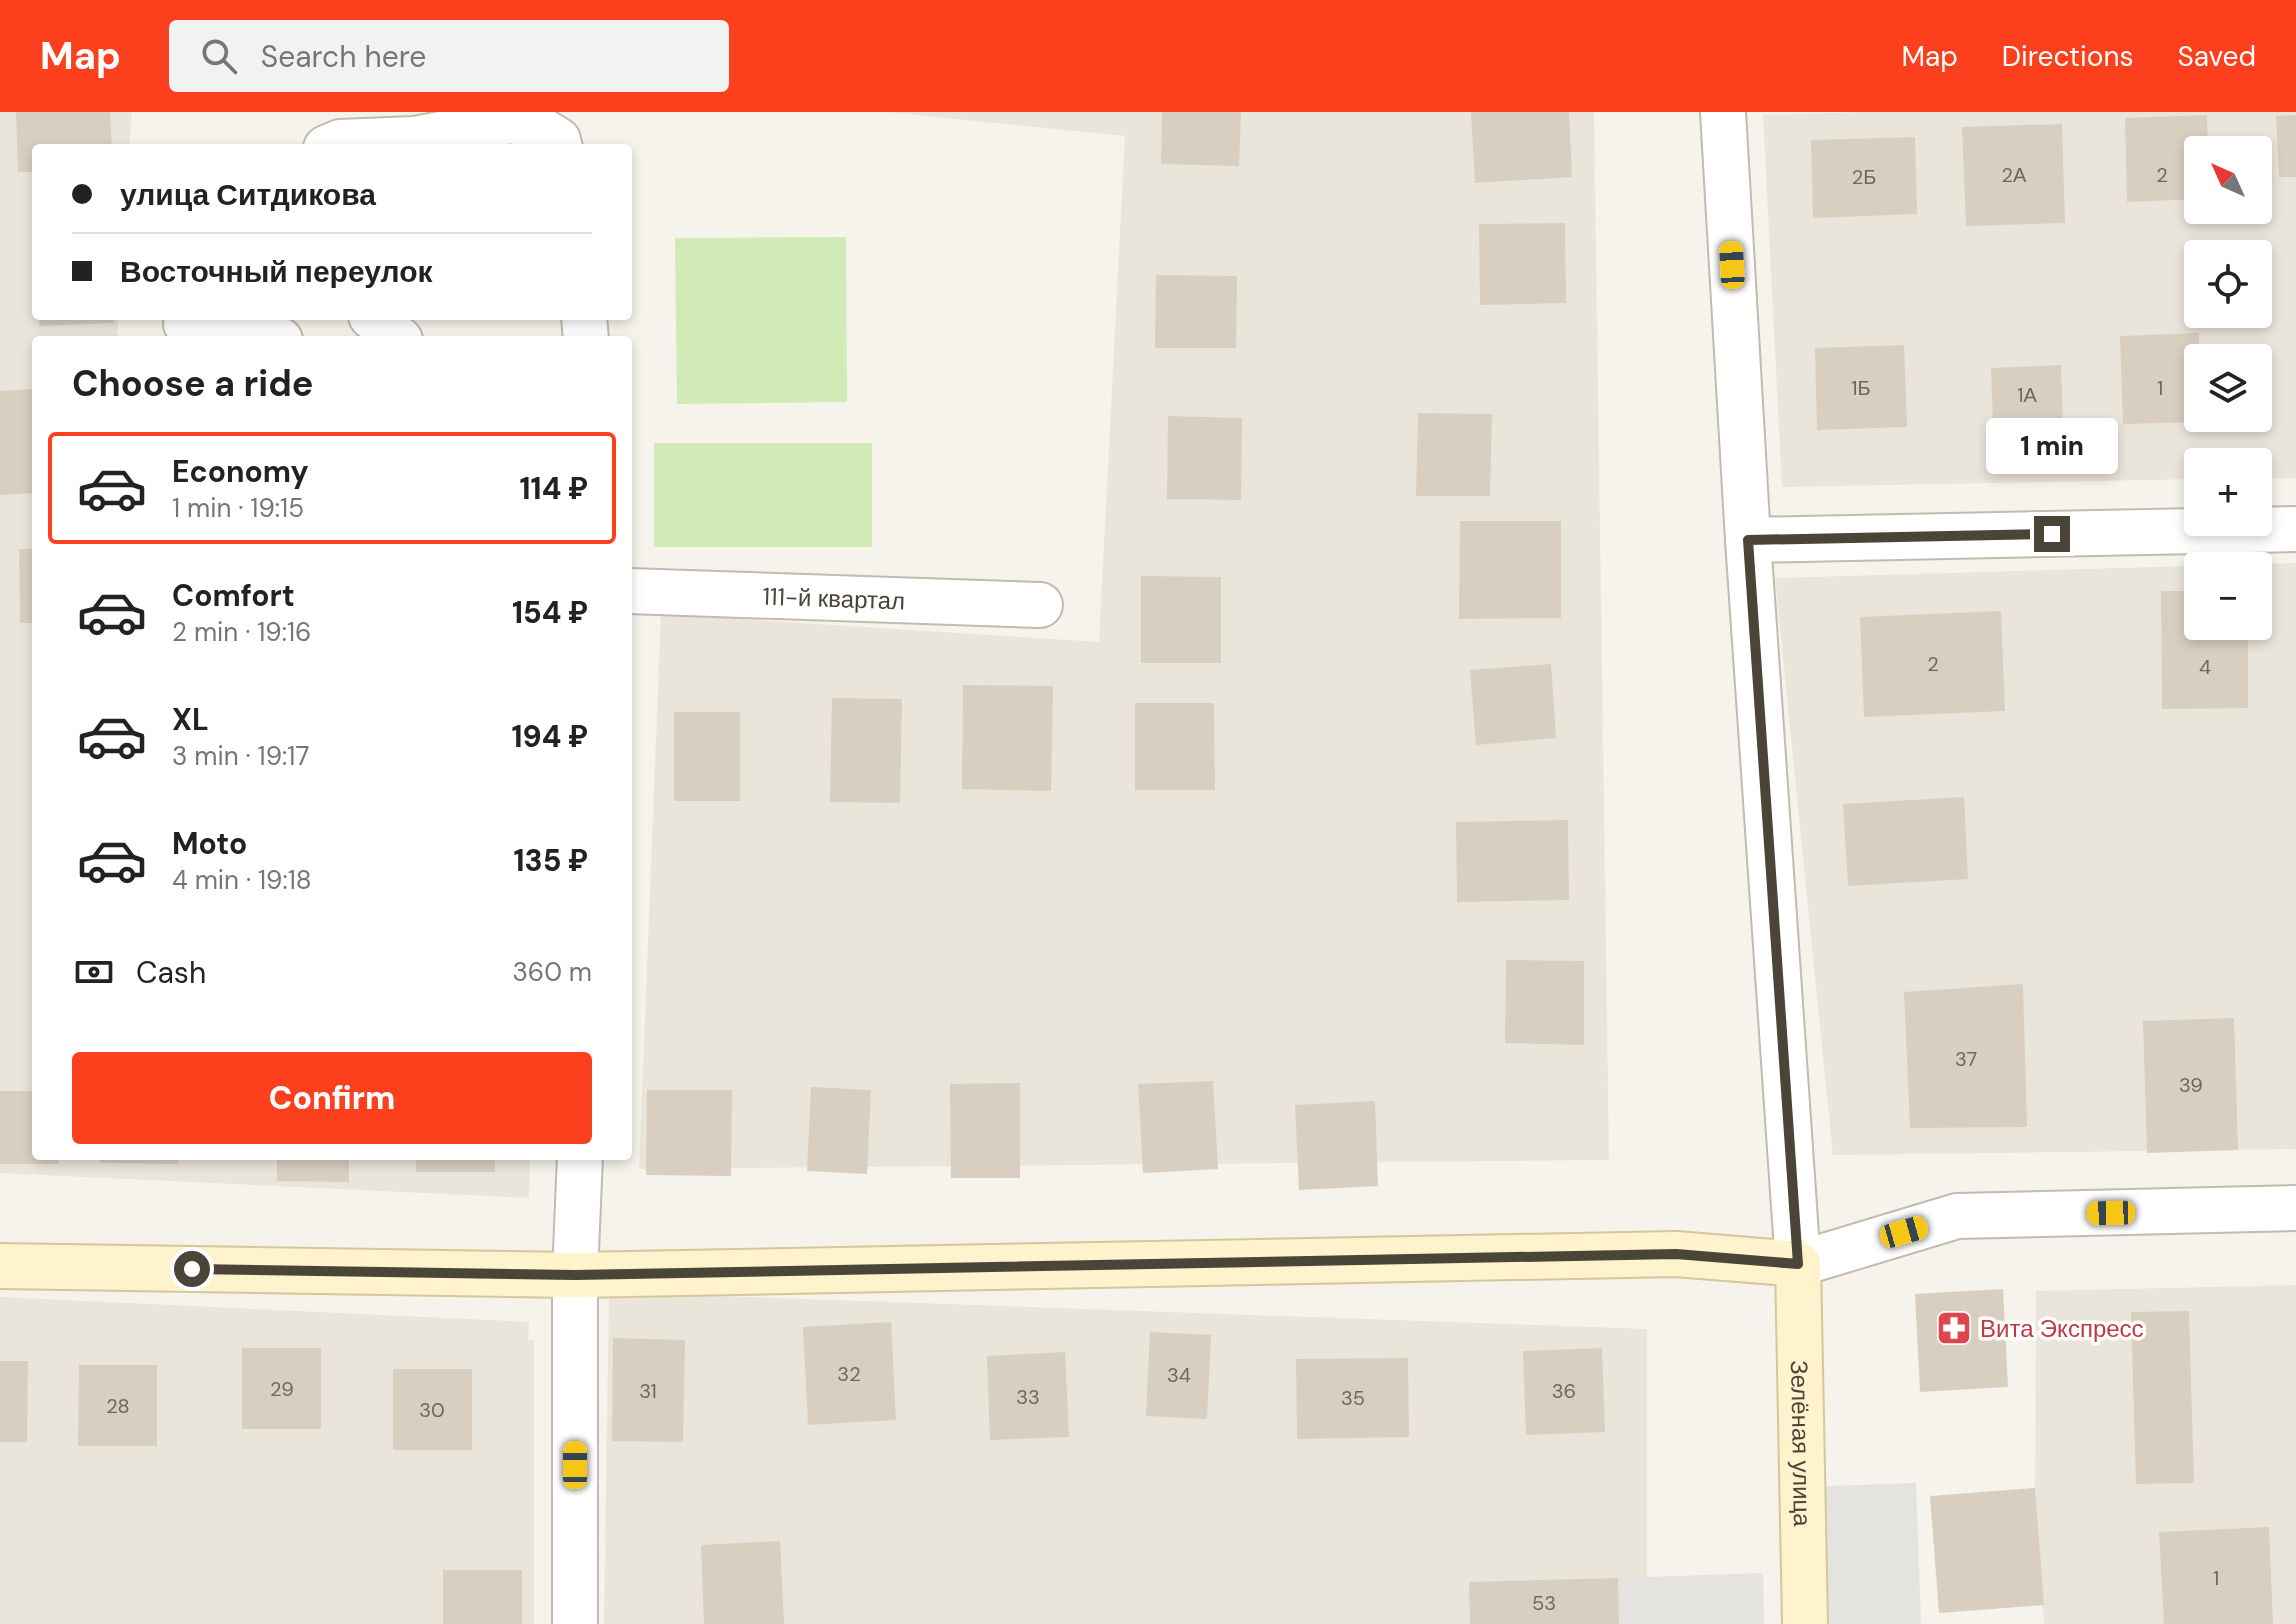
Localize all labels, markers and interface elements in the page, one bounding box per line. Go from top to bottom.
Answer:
search box [169,20,729,92]
text: Map [40,31,121,81]
icon: search [197,34,241,78]
text: Search here [261,37,426,76]
text: Map [1901,38,1958,75]
text: Directions [2002,38,2134,75]
text: Saved [2178,38,2256,75]
north arrow [2184,136,2272,224]
map controls [2184,136,2272,640]
house number: 2А [2002,162,2027,188]
house number: 2 [2156,162,2168,188]
house number: 2Б [1852,164,1876,190]
text: улица Ситдикова [120,175,376,214]
car [1719,240,1745,290]
button: locate [2184,240,2272,328]
text: Восточный переулок [120,252,433,291]
button: layers [2184,344,2272,432]
text: Choose a ride [72,360,313,407]
house number: 1Б [1851,375,1871,401]
house number: 1 [2157,375,2163,401]
house number: 1А [2017,382,2037,408]
callout: 1 min [1986,418,2118,474]
text: 1 min [2020,429,2084,463]
button: + [2184,448,2272,536]
icon: car [76,452,148,524]
text: Economy [172,452,309,491]
text: 114 ₽ [520,469,588,508]
text: 1 min · 19:15 [172,491,304,525]
route end [2034,516,2070,552]
button: − [2184,552,2272,640]
icon: car [76,576,148,648]
text: Comfort [172,576,295,615]
street label: 111-й квартал [762,580,906,616]
text: 154 ₽ [512,593,588,632]
text: 2 min · 19:16 [172,615,311,649]
house number: 2 [1927,651,1939,677]
house number: 4 [2199,654,2211,680]
icon: car [76,700,148,772]
text: XL [172,700,209,739]
text: 194 ₽ [512,717,588,756]
text: 3 min · 19:17 [172,739,309,773]
icon: car [76,824,148,896]
text: Moto [172,824,247,863]
text: 135 ₽ [513,841,588,880]
text: 4 min · 19:18 [172,863,312,897]
icon: cash [72,950,116,994]
text: Cash [136,953,206,992]
text: 360 m [512,955,592,989]
house number: 37 [1955,1046,1977,1072]
button: Confirm [72,1052,592,1144]
house number: 39 [2179,1072,2203,1098]
car [2087,1201,2135,1225]
car [1878,1214,1930,1250]
route start [174,1251,210,1287]
pharmacy icon: Вита Экспресс [1935,1309,1973,1347]
place label: Вита Экспресс [1980,1313,2144,1344]
street label: Зелёная улица [1784,1360,1819,1527]
house number: 32 [837,1361,861,1387]
house number: 34 [1167,1362,1191,1388]
house number: 29 [270,1376,294,1402]
house number: 31 [639,1378,657,1404]
house number: 36 [1552,1378,1576,1404]
house number: 33 [1016,1384,1040,1410]
house number: 35 [1341,1385,1365,1411]
house number: 28 [106,1393,130,1419]
house number: 30 [419,1397,445,1423]
car [563,1441,587,1489]
house number: 1 [2213,1565,2219,1591]
house number: 53 [1532,1590,1556,1616]

